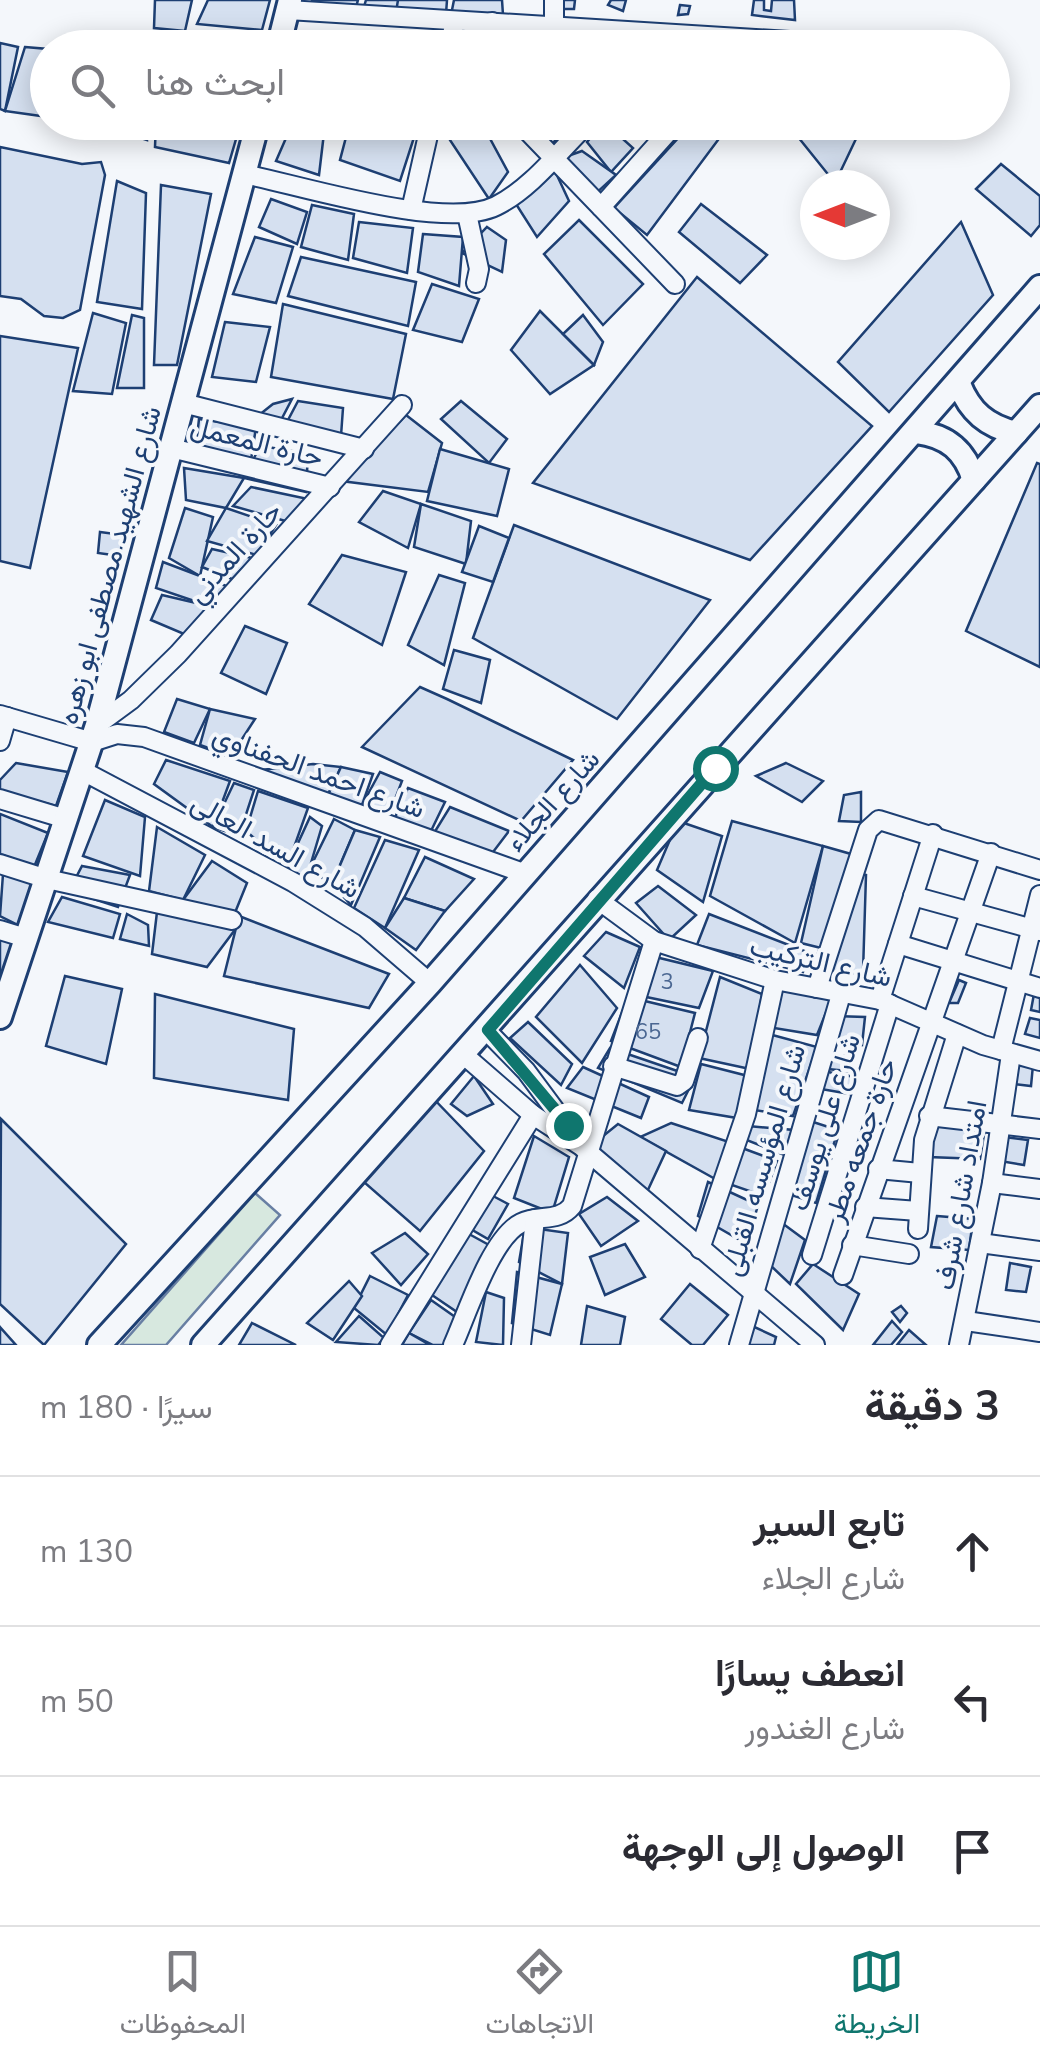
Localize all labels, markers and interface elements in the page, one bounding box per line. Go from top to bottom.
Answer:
search box [30,30,1010,140]
text: ابحث هنا [145,57,285,108]
icon: search [65,58,120,113]
north arrow [800,170,890,260]
street label: شارع الشهيد مصطفى ابو زهره [49,402,171,729]
street label: حارة المعمل [187,407,327,477]
street label: حارة المدني [179,493,293,614]
street label: شارع احمد الحفناوي [206,716,430,831]
street label: شارع الجلاء [497,741,609,860]
route start [693,746,739,792]
street label: شارع السد العالى [184,784,367,908]
street label: شارع التركيب [746,927,896,997]
house number: 3 [660,967,674,997]
house number: 65 [635,1017,661,1047]
street label: شارع على يوسف [780,1029,870,1215]
street label: شارع المؤسسه القبلى [713,1040,815,1281]
street label: حارة جمعه مطر [815,1053,907,1228]
street label: امتداد شارع شرف [926,1097,996,1293]
route end [546,1103,592,1149]
text: 3 دقيقة [864,1378,1000,1435]
text: سيرًا · 180 m [40,1386,213,1429]
text: تابع السير [753,1498,905,1549]
icon: ahead [945,1524,1000,1579]
text: 130 m [40,1530,133,1573]
text: شارع الجلاء [762,1557,905,1600]
text: انعطف يسارًا [715,1648,905,1699]
icon: left [945,1674,1000,1729]
text: 50 m [40,1680,114,1723]
text: شارع الغندور [744,1707,905,1750]
text: الوصول إلى الوجهة [622,1823,905,1874]
icon: arrive [945,1824,1000,1879]
tab: المحفوظات [120,1944,246,2048]
tab: الاتجاهات [485,1944,594,2048]
tab: الخريطة [834,1944,920,2048]

